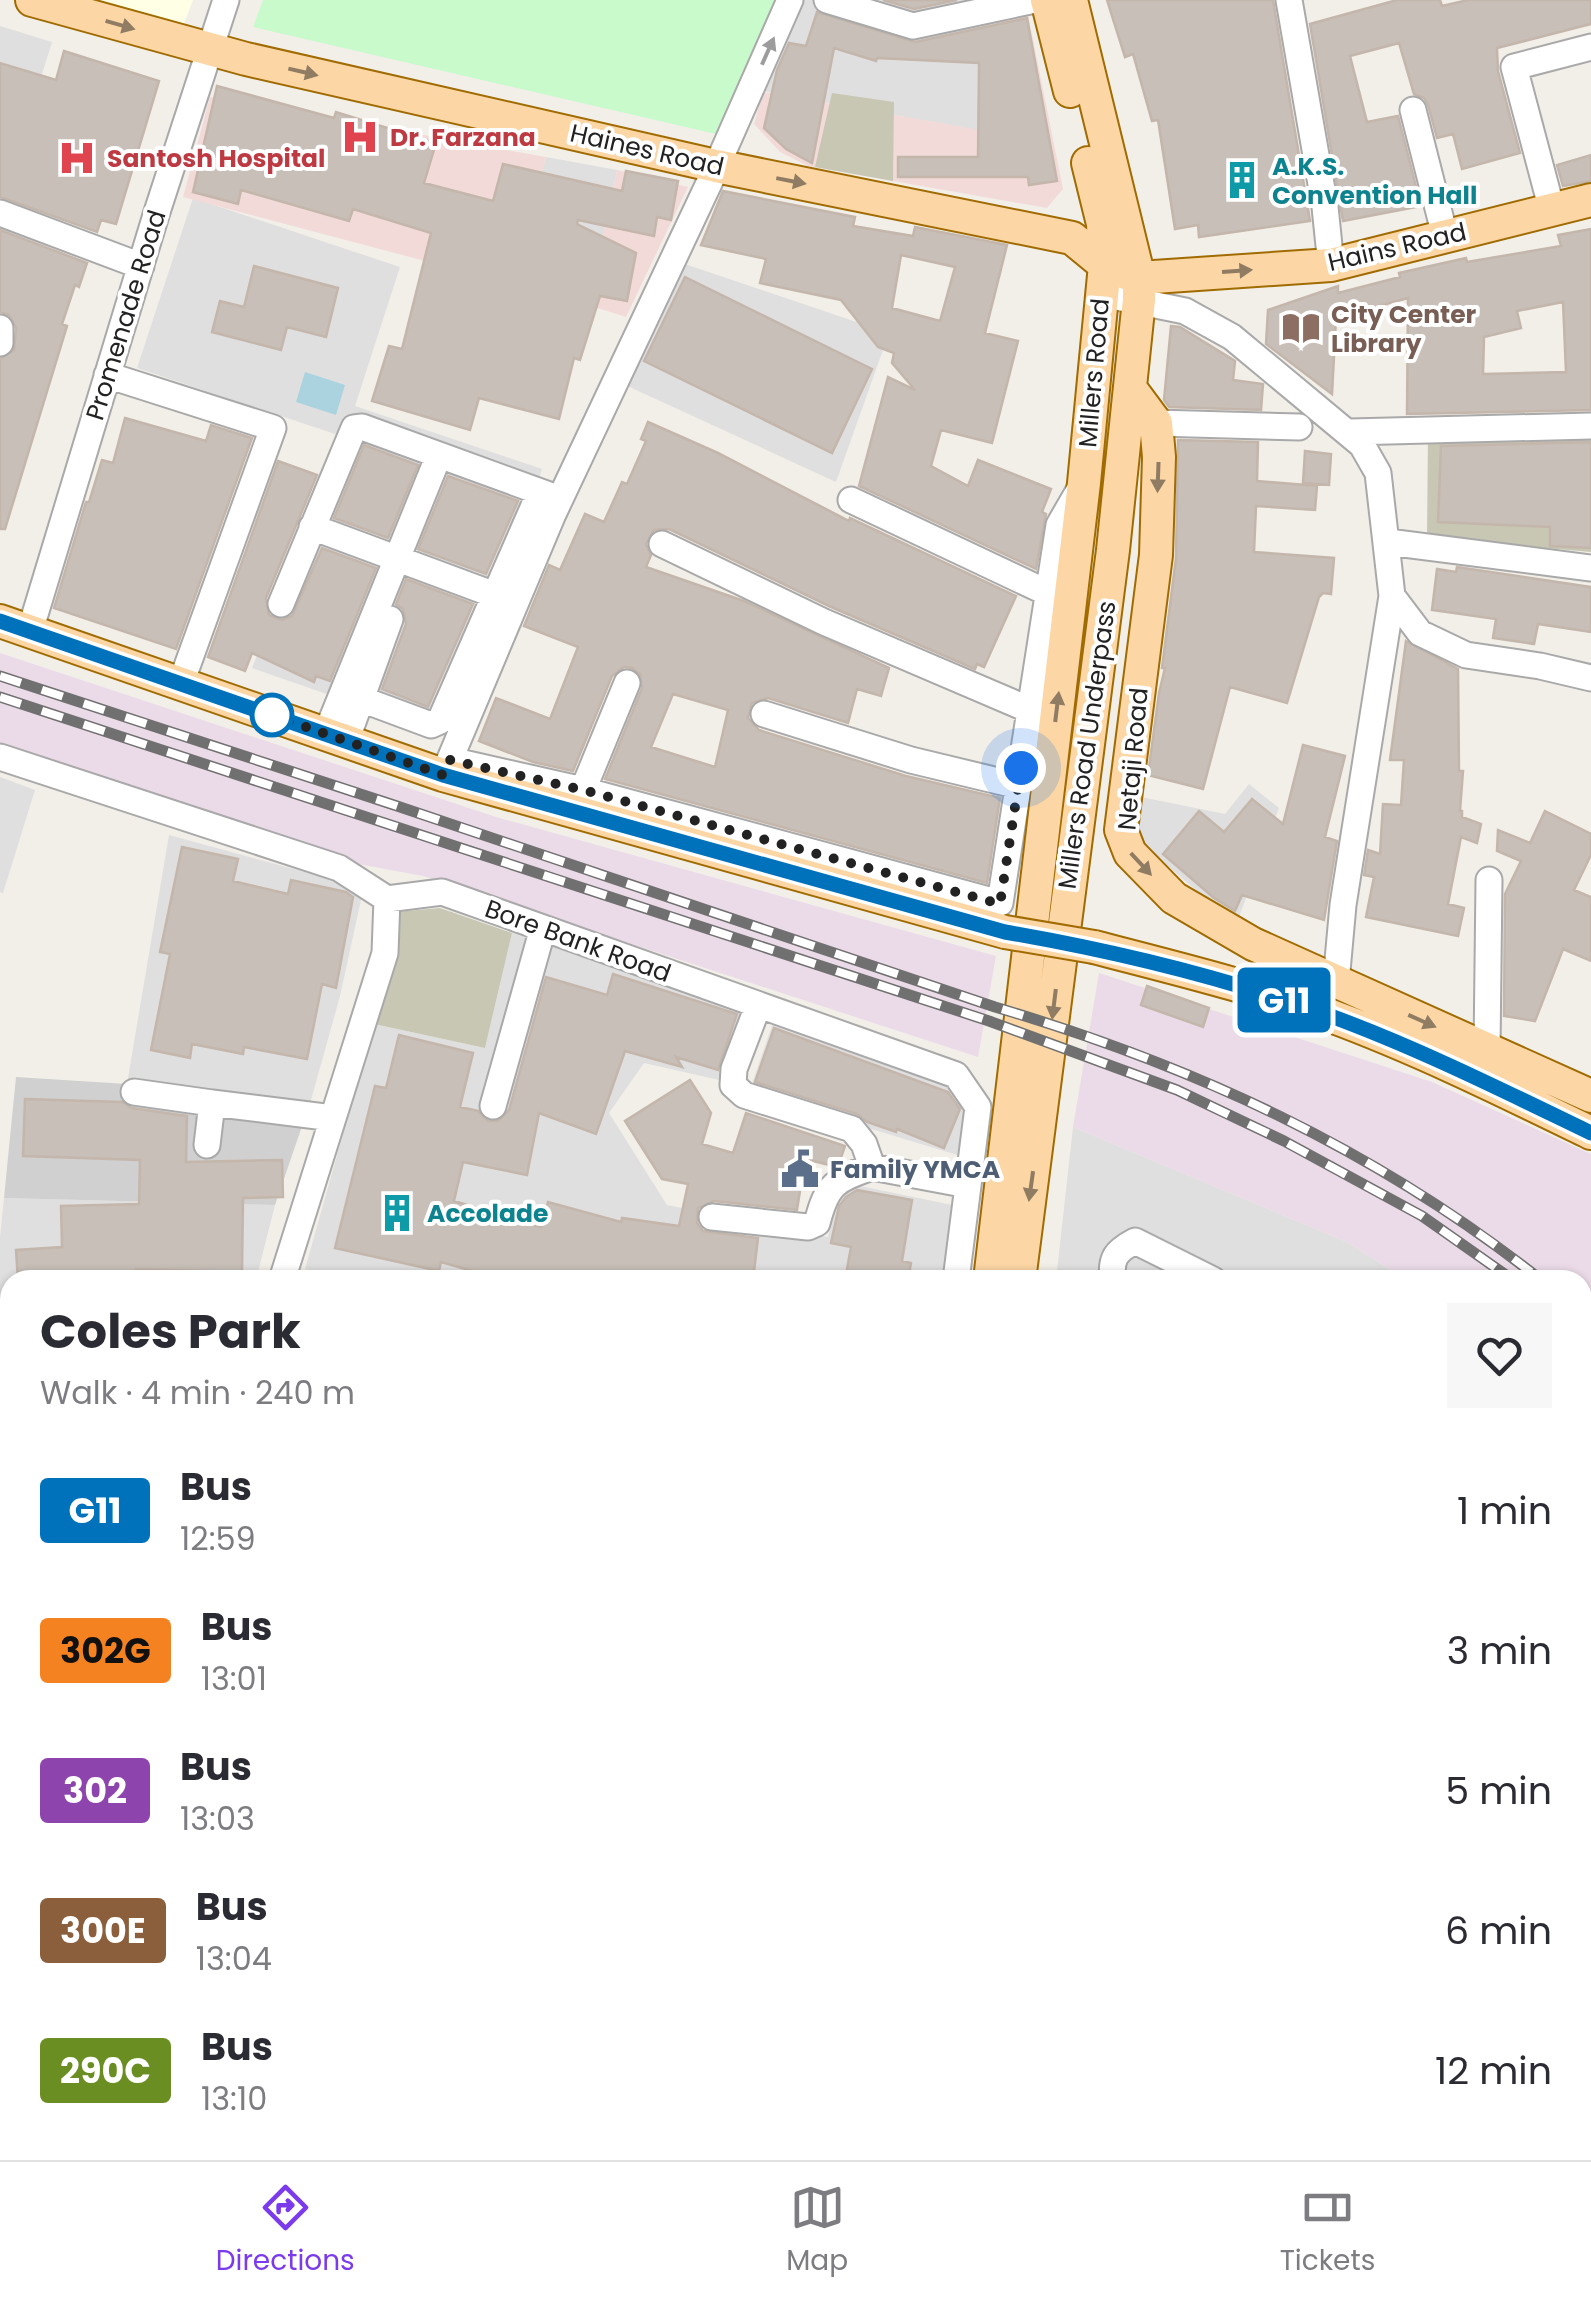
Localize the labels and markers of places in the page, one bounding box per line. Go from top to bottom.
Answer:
hospital icon: Dr. Farzana [339,116,381,158]
place label: Dr. Farzana [390,120,536,155]
hospital icon: Santosh Hospital [56,137,98,179]
place label: Santosh Hospital [107,141,325,176]
place label: A.K.S. Convention Hall [1272,149,1477,213]
building icon: A.K.S. Convention Hall [1221,159,1263,201]
place label: City Center Library [1331,297,1477,361]
library icon: City Center Library [1280,307,1322,349]
unlabelled marker [251,694,293,736]
public building icon: Family YMCA [779,1148,821,1190]
place label: Family YMCA [830,1152,1001,1187]
building icon: Accolade [376,1192,418,1234]
place label: Accolade [427,1196,548,1231]

